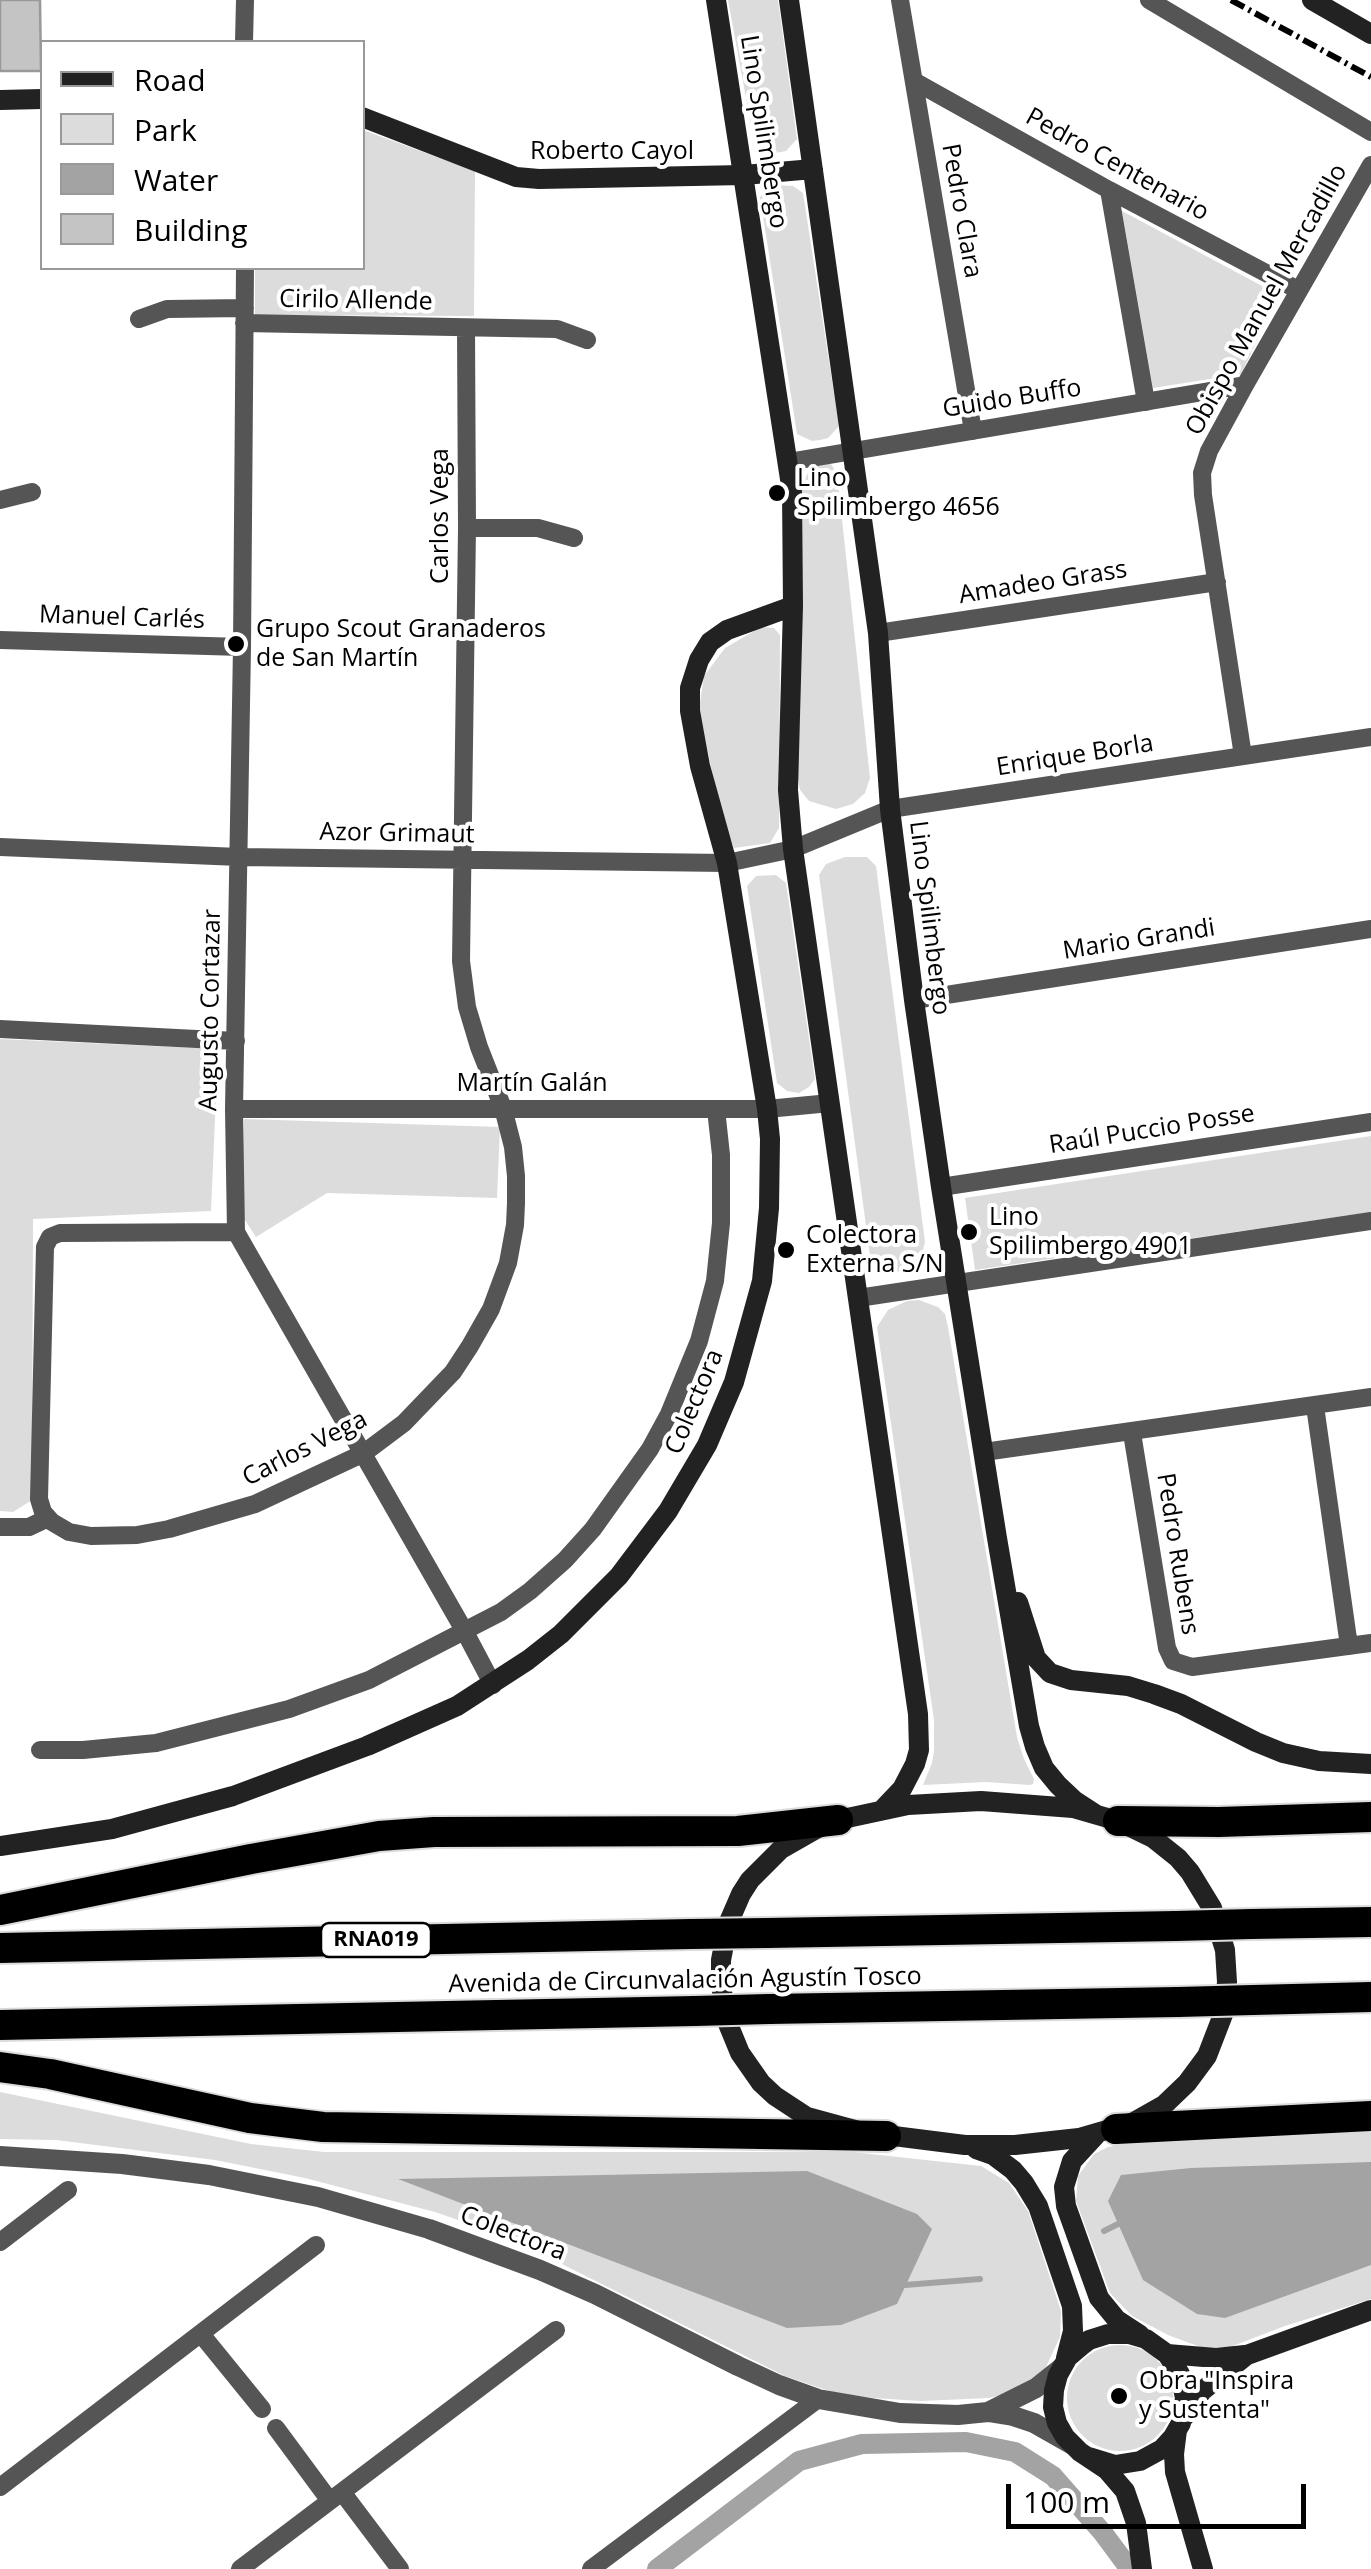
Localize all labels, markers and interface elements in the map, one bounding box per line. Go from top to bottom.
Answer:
street label: Lino Spilimbergo [733,33,793,231]
legend [40,40,365,270]
text: Road [134,59,206,100]
street label: Pedro Centenario [1020,102,1214,228]
text: Park [134,109,197,150]
street label: Roberto Cayol [530,137,694,167]
street label: Pedro Clara [934,141,988,281]
text: Water [134,159,218,200]
street label: Obispo Manuel Mercadillo [1180,159,1354,441]
text: Building [134,209,248,250]
street label: Cirilo Allende [279,285,433,317]
street label: Guido Buffo [941,373,1083,425]
street label: Carlos Vega [426,448,456,584]
place label: Lino Spilimbergo 4656 [797,464,1000,523]
marker: Lino Spilimbergo 4656 [766,482,788,504]
street label: Amadeo Grass [957,555,1129,611]
street label: Manuel Carlés [39,600,205,636]
place label: Grupo Scout Granaderos de San Martín [256,615,546,674]
marker: Grupo Scout Granaderos de San Martín [225,633,247,655]
street label: Enrique Borla [994,729,1156,783]
street label: Azor Grimaut [319,818,475,850]
street label: Lino Spilimbergo [902,819,956,1017]
street label: Augusto Cortazar [194,909,228,1111]
street label: Mario Grandi [1061,913,1217,967]
street label: Martín Galán [456,1069,608,1099]
street label: Raúl Puccio Posse [1047,1099,1257,1161]
place label: Lino Spilimbergo 4901 [989,1203,1192,1262]
place label: Colectora Externa S/N [806,1221,944,1280]
marker: Lino Spilimbergo 4901 [958,1221,980,1243]
marker: Colectora Externa S/N [775,1239,797,1261]
street label: Colectora [659,1345,731,1459]
street label: Carlos Vega [238,1405,372,1493]
street label: Pedro Rubens [1149,1471,1205,1637]
road number: RNA019 [321,1923,431,1957]
street label: Avenida de Circunvalación Agustín Tosco [448,1962,922,2000]
street label: Colectora [456,2200,570,2268]
place label: Obra "Inspira y Sustenta" [1139,2367,1294,2426]
marker: Obra "Inspira y Sustenta" [1108,2385,1130,2407]
scale bar [1011,2464,1311,2526]
text: 100 m [1023,2481,1110,2522]

